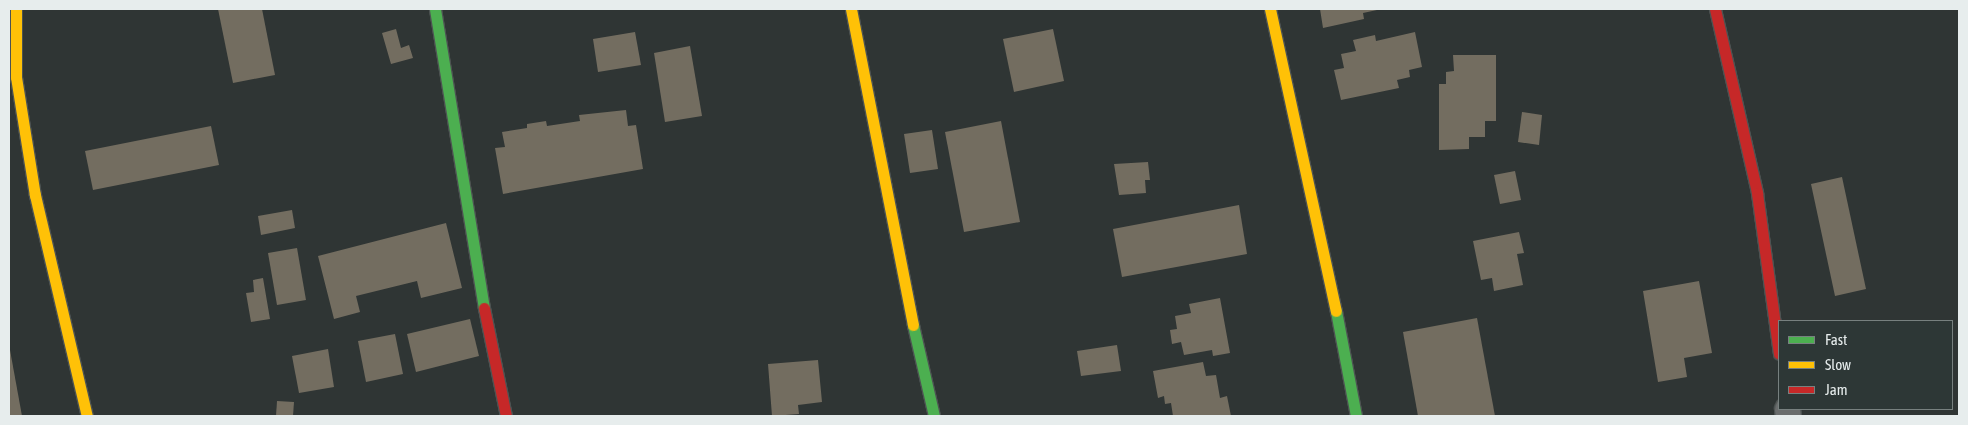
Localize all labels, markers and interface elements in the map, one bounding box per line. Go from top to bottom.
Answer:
legend [1778,320,1953,410]
text: Fast [1825,331,1847,348]
text: Slow [1825,356,1851,373]
text: Jam [1825,381,1848,398]

